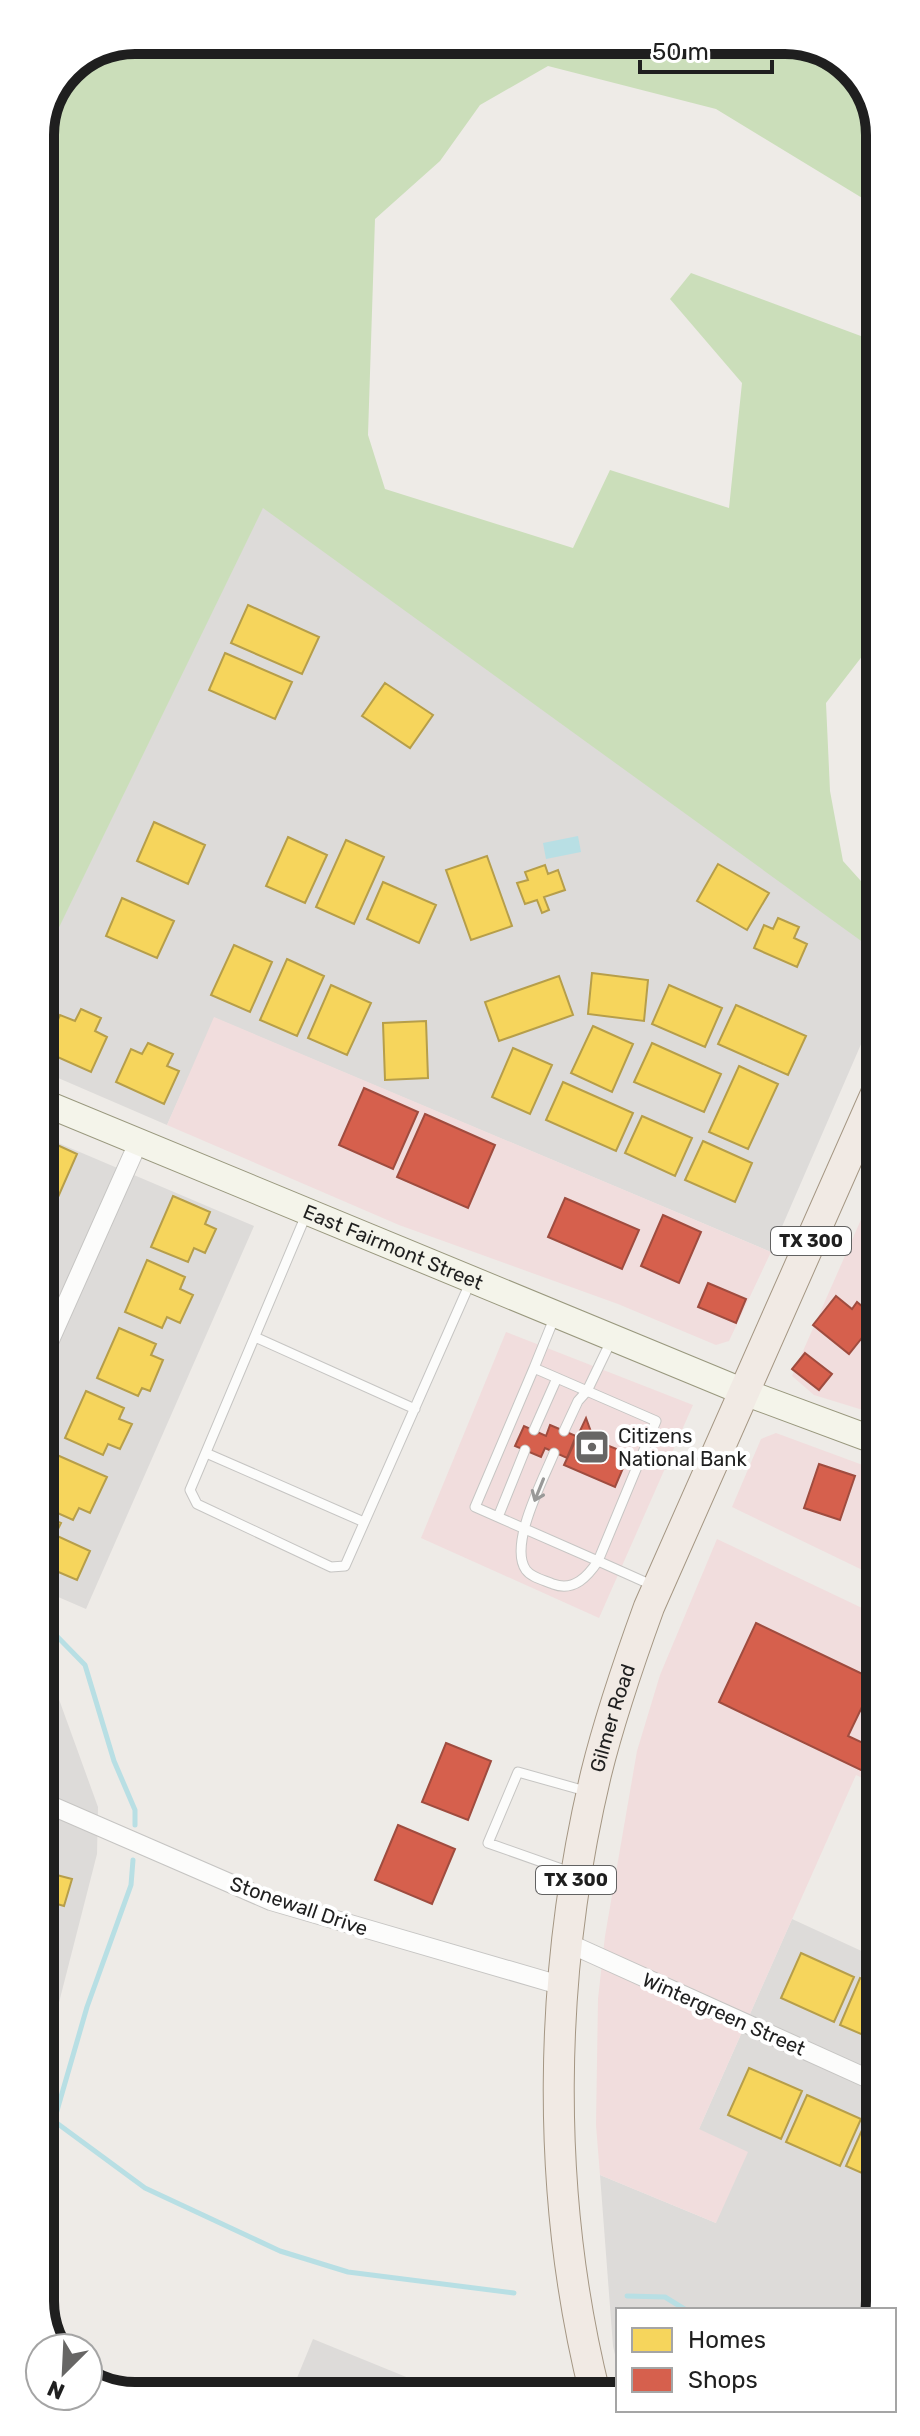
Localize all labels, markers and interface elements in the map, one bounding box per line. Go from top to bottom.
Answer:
scale bar [640,24,772,74]
text: 50 m [652,38,709,66]
street label: East Fairmont Street [300,1199,487,1295]
road number: TX 300 [771,1227,851,1255]
place label: Citizens National Bank [618,1424,747,1471]
bank icon: Citizens National Bank [573,1428,611,1466]
one-way arrow [531,1477,545,1502]
street label: Gilmer Road [585,1661,640,1775]
road number: TX 300 [536,1866,616,1894]
street label: Stonewall Drive [227,1871,371,1941]
street label: Wintergreen Street [639,1967,809,2061]
legend [616,2308,896,2412]
text: Homes [688,2326,766,2354]
north arrow [24,2332,104,2412]
text: Shops [688,2366,758,2394]
text: N [43,2374,69,2405]

